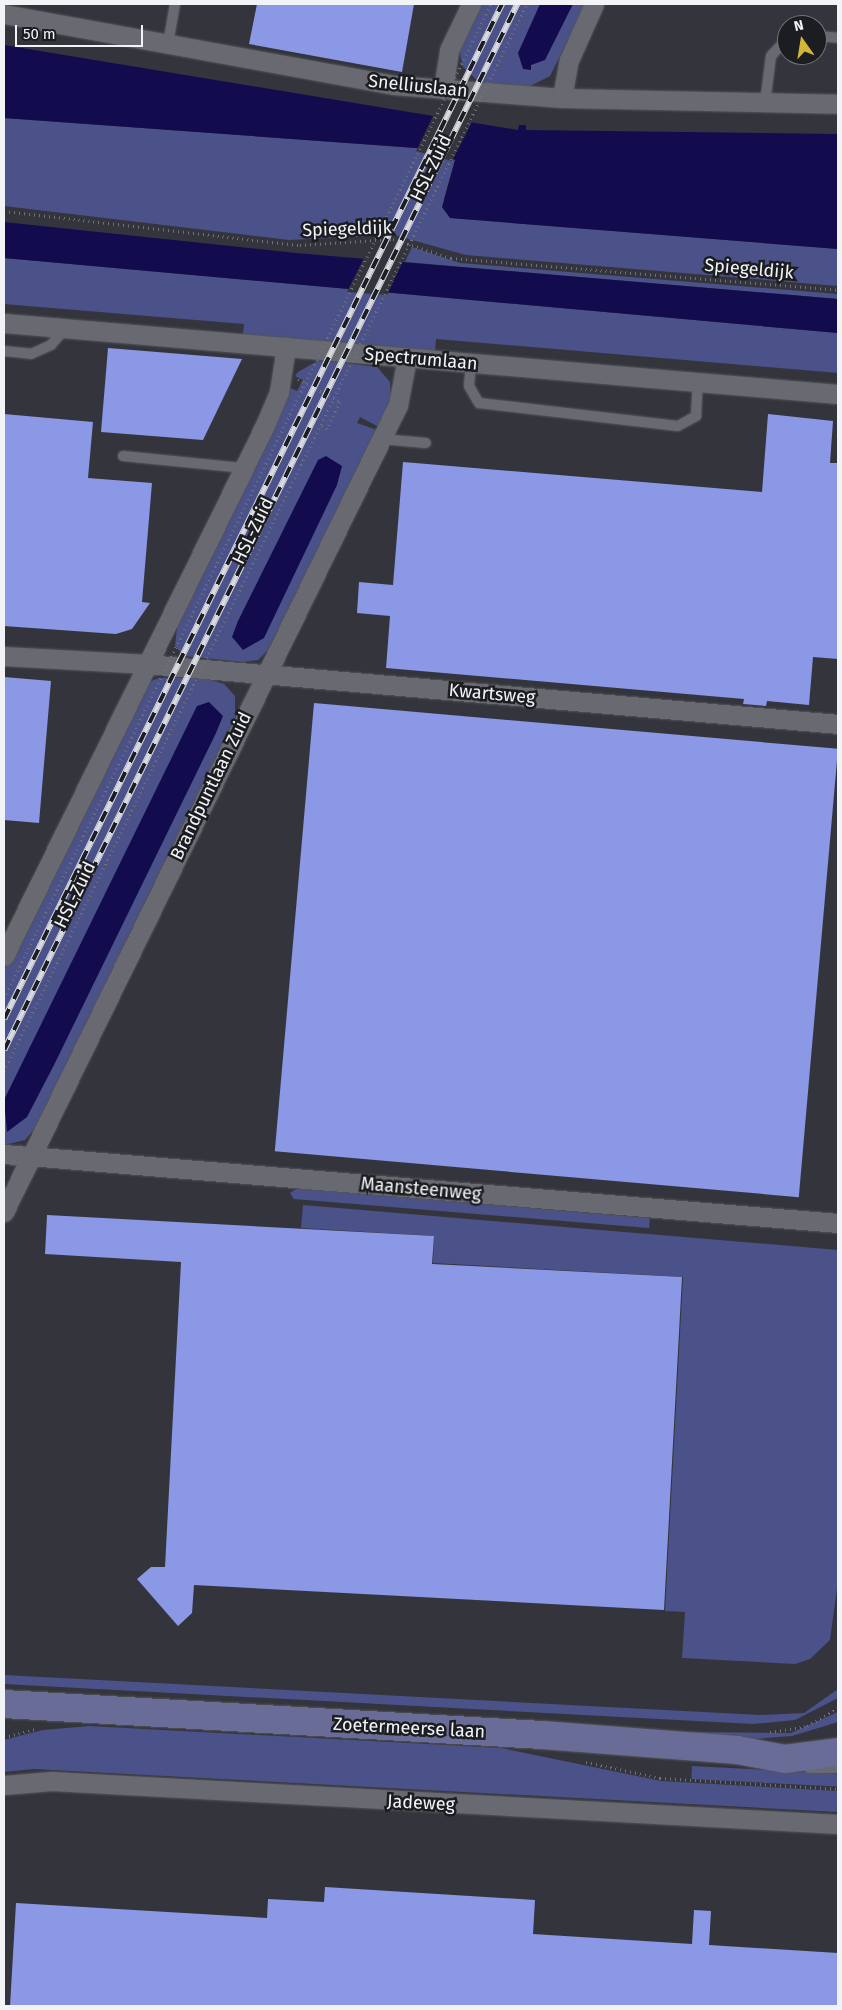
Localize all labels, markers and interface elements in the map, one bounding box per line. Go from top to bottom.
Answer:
scale bar [18,15,145,47]
north arrow [777,15,827,65]
text: N [792,17,805,35]
text: 50 m [23,25,56,43]
street label: Snelliuslaan [367,70,469,102]
street label: HSL-Zuid [406,131,456,205]
street label: Spiegeldijk [302,217,392,241]
street label: Spiegeldijk [703,254,795,284]
street label: Spectrumlaan [364,343,478,375]
street label: HSL-Zuid [228,494,278,568]
street label: Kwartsweg [448,679,536,709]
street label: Brandpuntlaan Zuid [166,709,256,863]
street label: HSL-Zuid [50,858,100,932]
street label: Maansteenweg [360,1173,482,1205]
street label: Zoetermeerse laan [332,1713,486,1743]
street label: Jadeweg [387,1790,455,1816]

